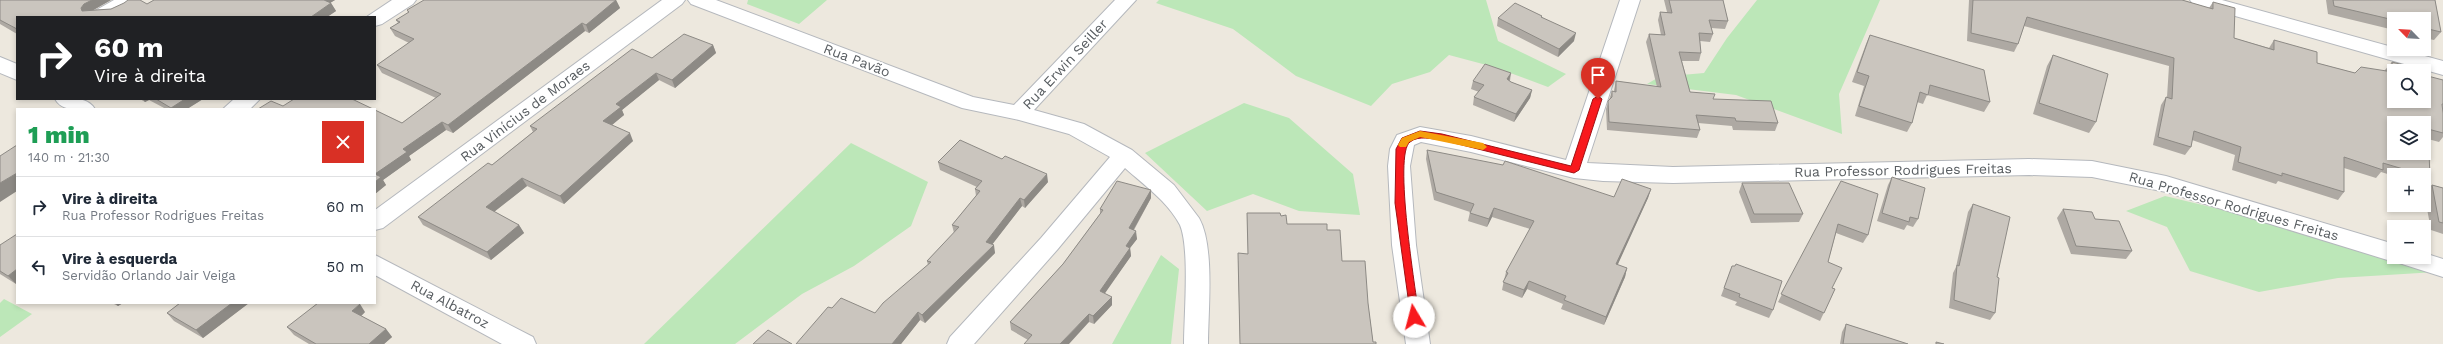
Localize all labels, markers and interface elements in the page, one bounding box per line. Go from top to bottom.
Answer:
north arrow [2387,12,2431,56]
map controls [2387,12,2431,264]
street label: Rua Erwin Seiller [1019,16,1111,112]
text: 60 m [94,31,164,64]
icon: right [28,32,80,84]
street label: Rua Pavão [822,40,892,80]
street label: Rua Vinícius de Moraes [457,57,593,165]
pin [1581,58,1615,99]
icon: arrive [1587,64,1609,86]
button: search [2387,64,2431,108]
text: Vire à direita [94,65,206,86]
button: layers [2387,116,2431,160]
text: 1 min [28,121,90,149]
button: close [322,121,364,163]
text: 140 m · 21:30 [28,150,110,165]
street label: Rua Professor Rodrigues Freitas [1794,160,2012,180]
street label: Rua Professor Rodrigues Freitas [2127,168,2341,244]
button: + [2387,168,2431,212]
text: Vire à direita [62,190,157,208]
icon: right [28,196,50,218]
text: 60 m [326,198,364,216]
text: Rua Professor Rodrigues Freitas [62,208,264,223]
button: − [2387,220,2431,264]
text: Vire à esquerda [62,250,177,268]
icon: left [28,256,50,278]
text: 50 m [327,258,364,276]
text: Servidão Orlando Jair Veiga [62,268,236,283]
street label: Rua Albatroz [408,277,492,331]
position arrow [1393,296,1435,338]

